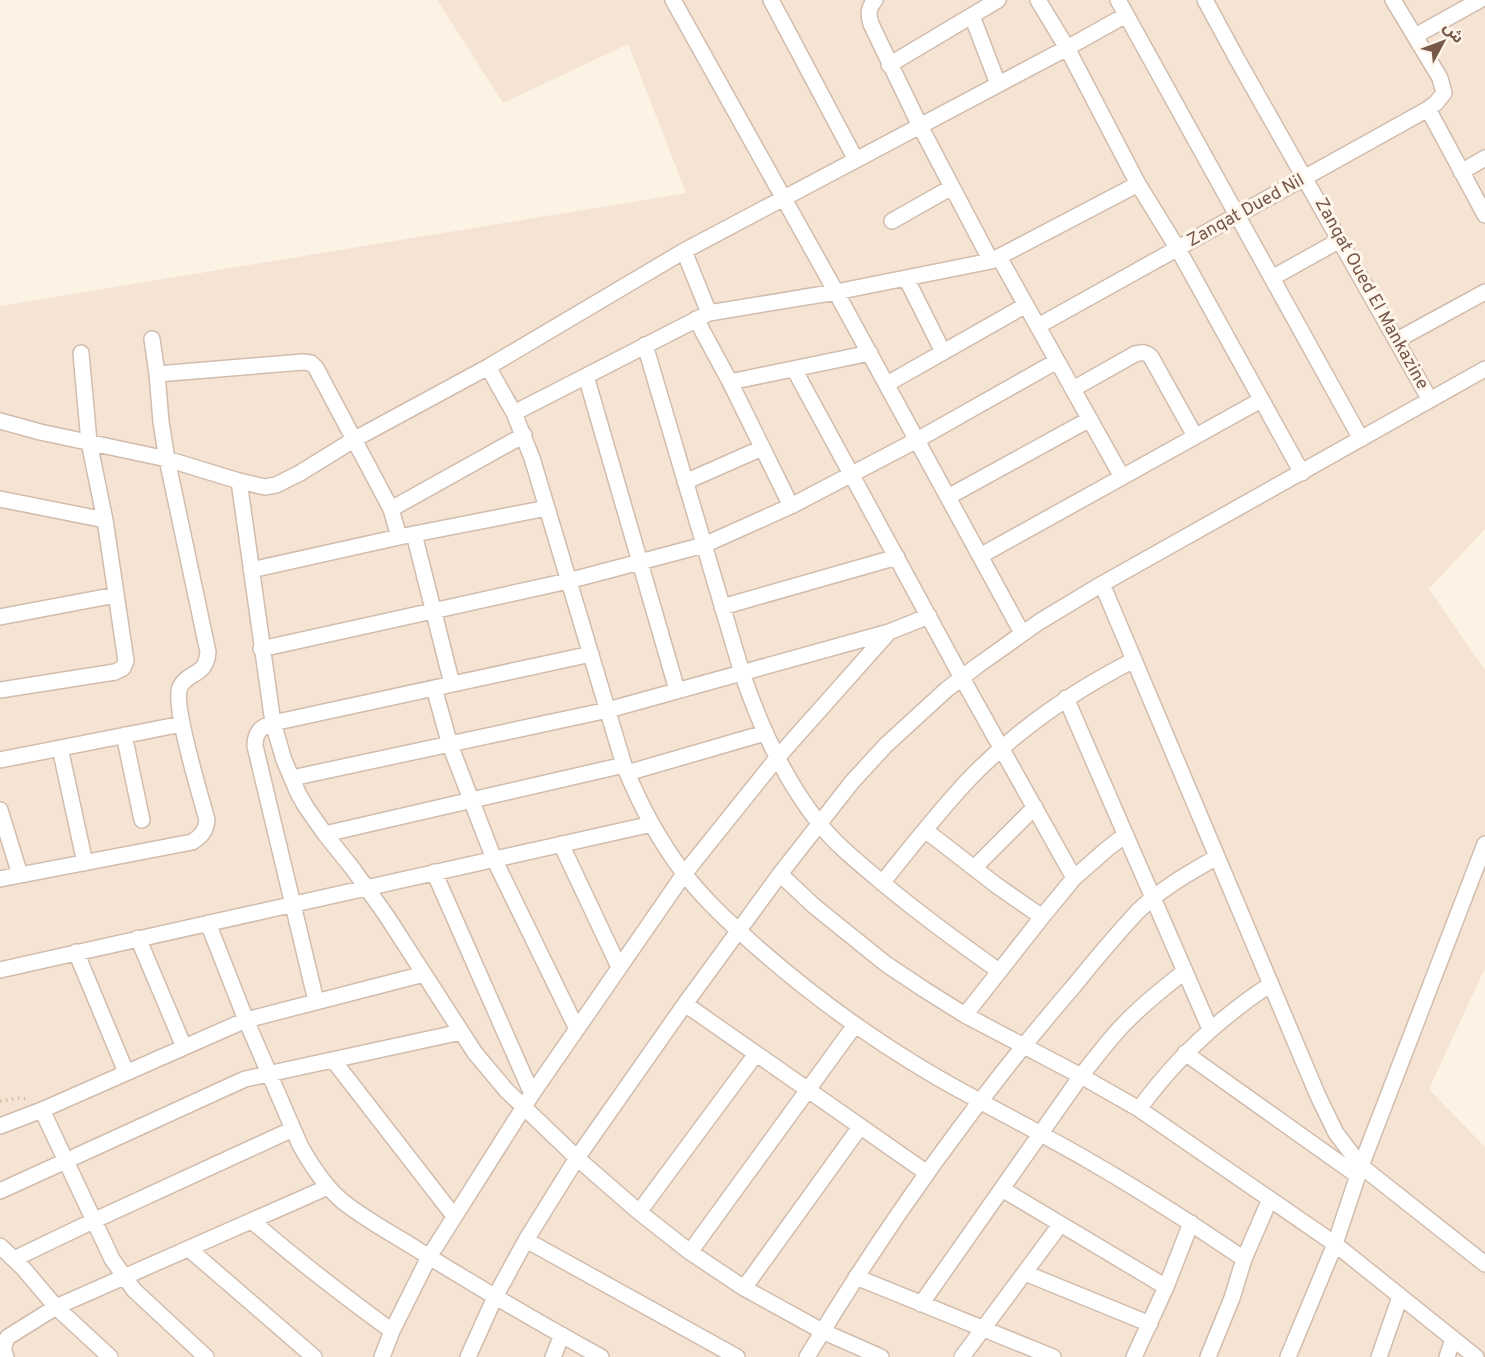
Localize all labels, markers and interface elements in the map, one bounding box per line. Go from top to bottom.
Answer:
north arrow [1413,12,1473,72]
text: ش [1438,19,1468,48]
street label: Zanqat Dued Nil [1183,169,1309,253]
street label: Zanqat Oued El Mankazine [1309,194,1433,394]

